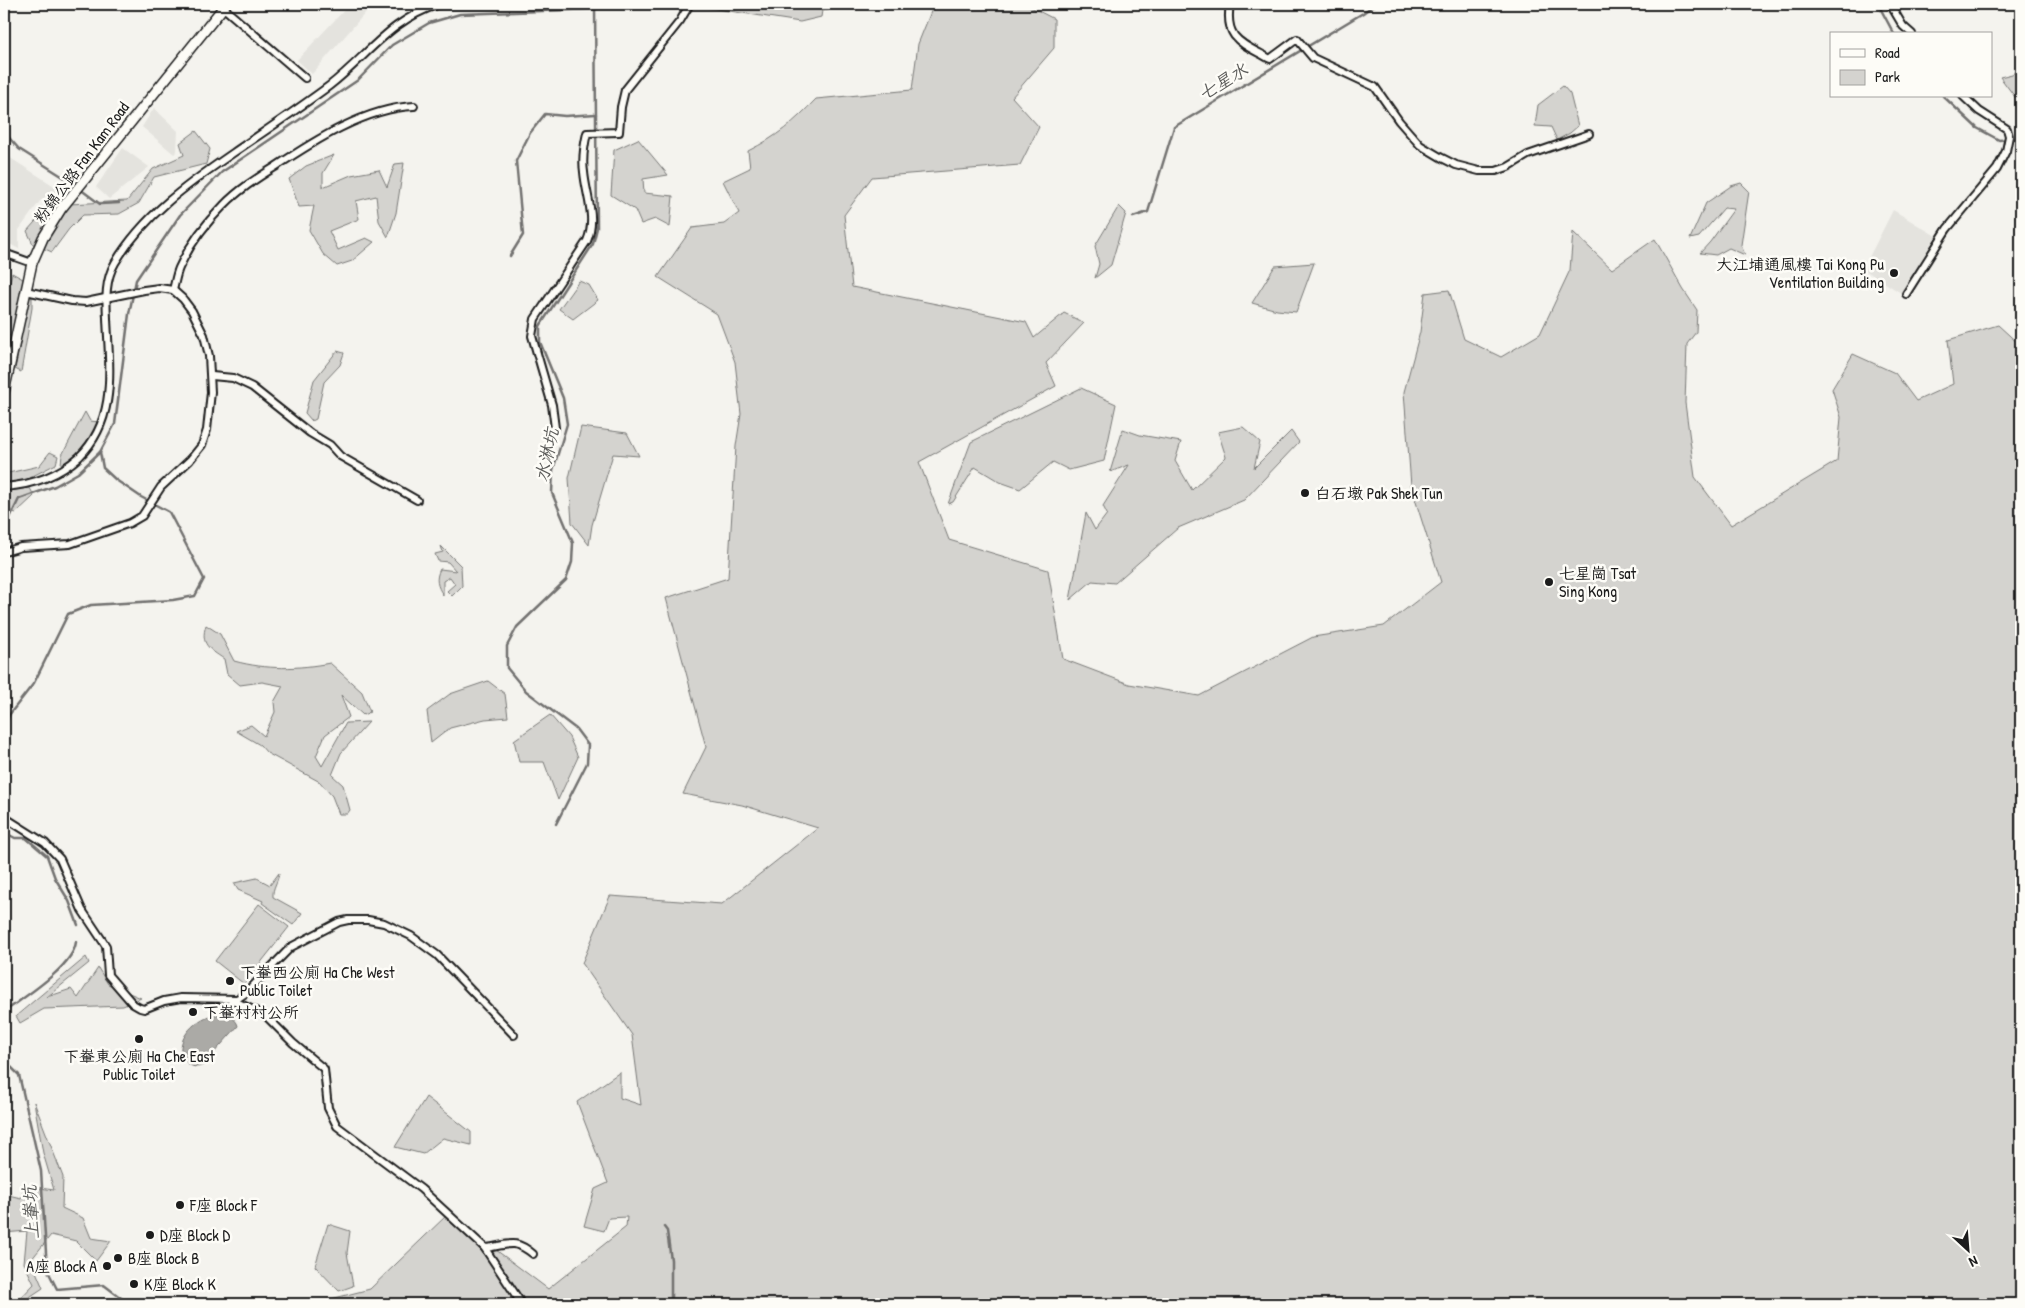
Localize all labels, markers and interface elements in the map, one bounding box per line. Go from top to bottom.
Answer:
legend [1830,32,1992,98]
text: Road [1875,42,1900,63]
water label: 七星水 [1193,56,1253,106]
text: Park [1875,66,1900,87]
street label: 粉錦公路 Fan Kam Road [28,97,134,227]
place label: 大江埔通風樓 Tai Kong Pu Ventilation Building [1716,253,1885,293]
marker: 大江埔通風樓 Tai Kong Pu Ventilation Building [1888,267,1900,279]
water label: 水淋坑 [529,424,565,484]
place label: 白石墩 Pak Shek Tun [1315,482,1443,504]
marker: 白石墩 Pak Shek Tun [1299,487,1311,499]
place label: 七星崗 Tsat Sing Kong [1559,562,1637,602]
marker: 七星崗 Tsat Sing Kong [1543,576,1555,588]
place label: 下輋西公廁 Ha Che West Public Toilet [240,961,395,1001]
marker: 下輋西公廁 Ha Che West Public Toilet [224,975,236,987]
place label: 下輋村村公所 [203,1001,299,1023]
marker: 下輋村村公所 [187,1006,199,1018]
marker: 下輋東公廁 Ha Che East Public Toilet [133,1033,145,1045]
place label: 下輋東公廁 Ha Che East Public Toilet [63,1045,215,1085]
water label: 上輋坑 [17,1182,44,1240]
place label: F座 Block F [189,1194,258,1216]
marker: F座 Block F [174,1199,186,1211]
place label: D座 Block D [160,1224,231,1246]
north arrow [1942,1226,1992,1276]
marker: D座 Block D [144,1229,156,1241]
place label: B座 Block B [128,1247,199,1269]
marker: B座 Block B [112,1252,124,1264]
text: N [1966,1252,1981,1273]
place label: A座 Block A [26,1255,97,1277]
marker: A座 Block A [101,1260,113,1272]
place label: K座 Block K [144,1273,216,1295]
marker: K座 Block K [128,1278,140,1290]

